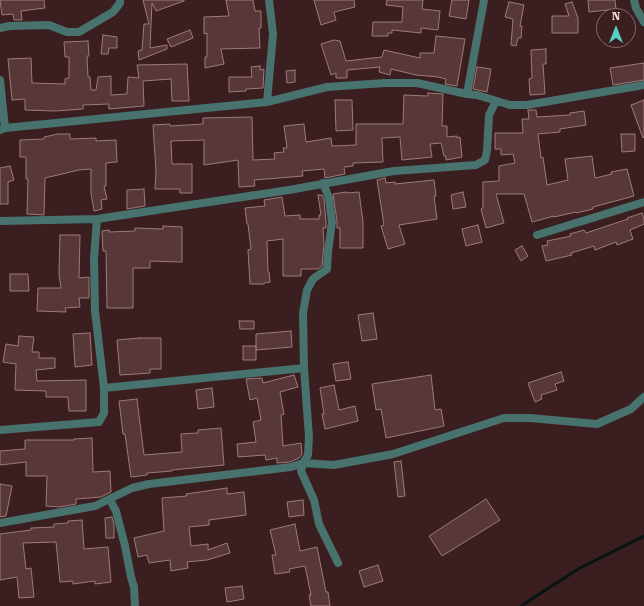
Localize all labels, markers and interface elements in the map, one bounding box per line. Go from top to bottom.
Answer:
north arrow [596,8,636,48]
text: N [612,10,620,23]

